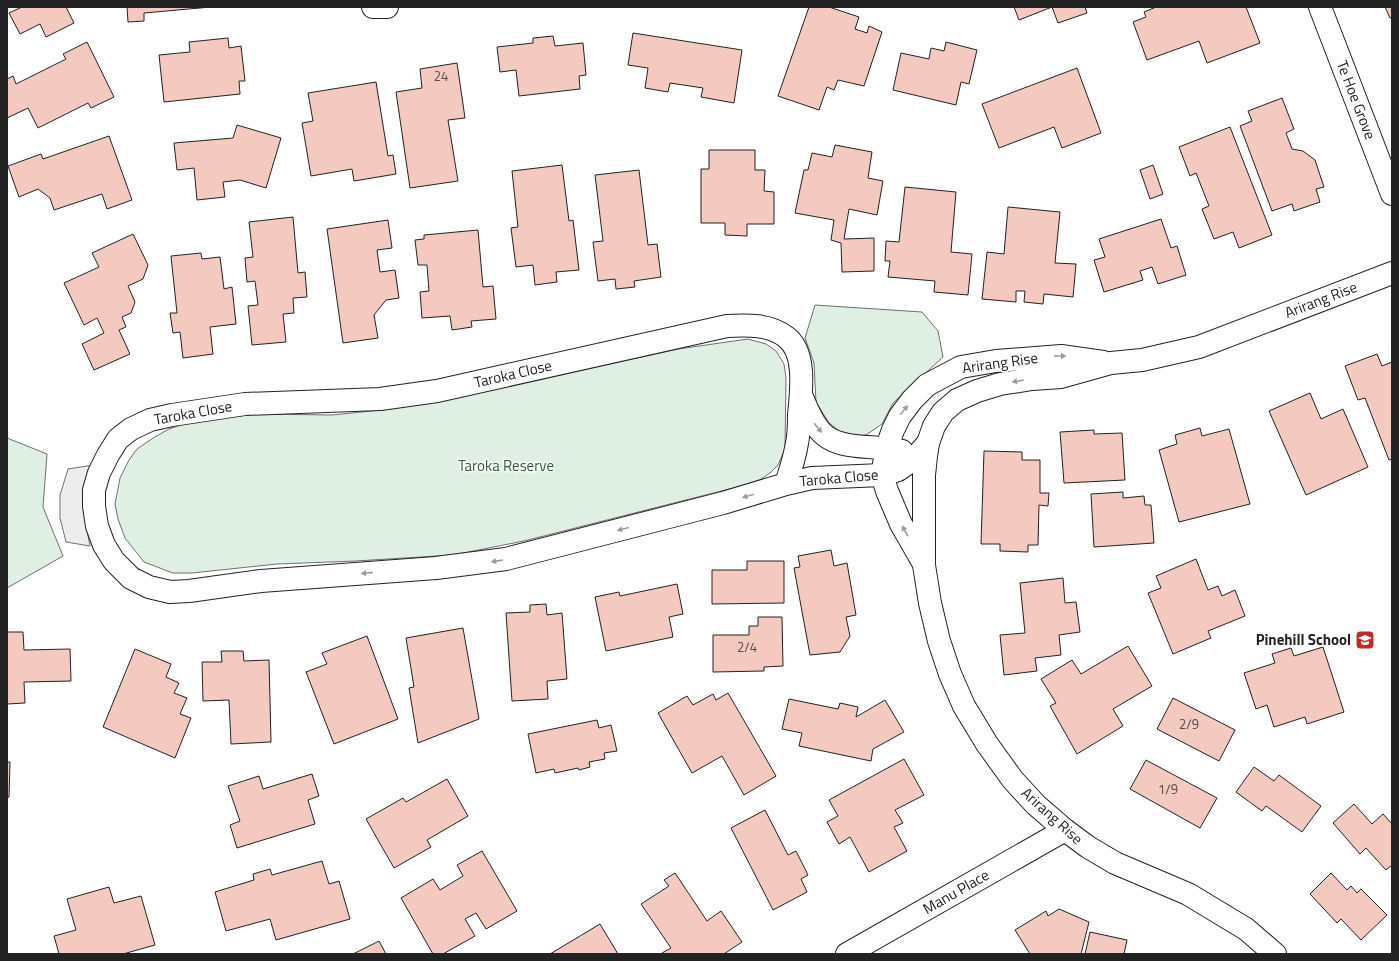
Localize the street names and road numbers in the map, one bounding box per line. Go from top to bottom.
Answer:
street label: Te Hoe Grove [1331,57,1382,143]
street label: Arirang Rise [1281,275,1361,324]
street label: Arirang Rise [961,346,1039,379]
street label: Taroka Close [472,353,554,394]
street label: Taroka Close [152,394,234,431]
street label: Taroka Close [799,463,879,492]
street label: Arirang Rise [1016,782,1088,850]
street label: Manu Place [918,863,993,920]

